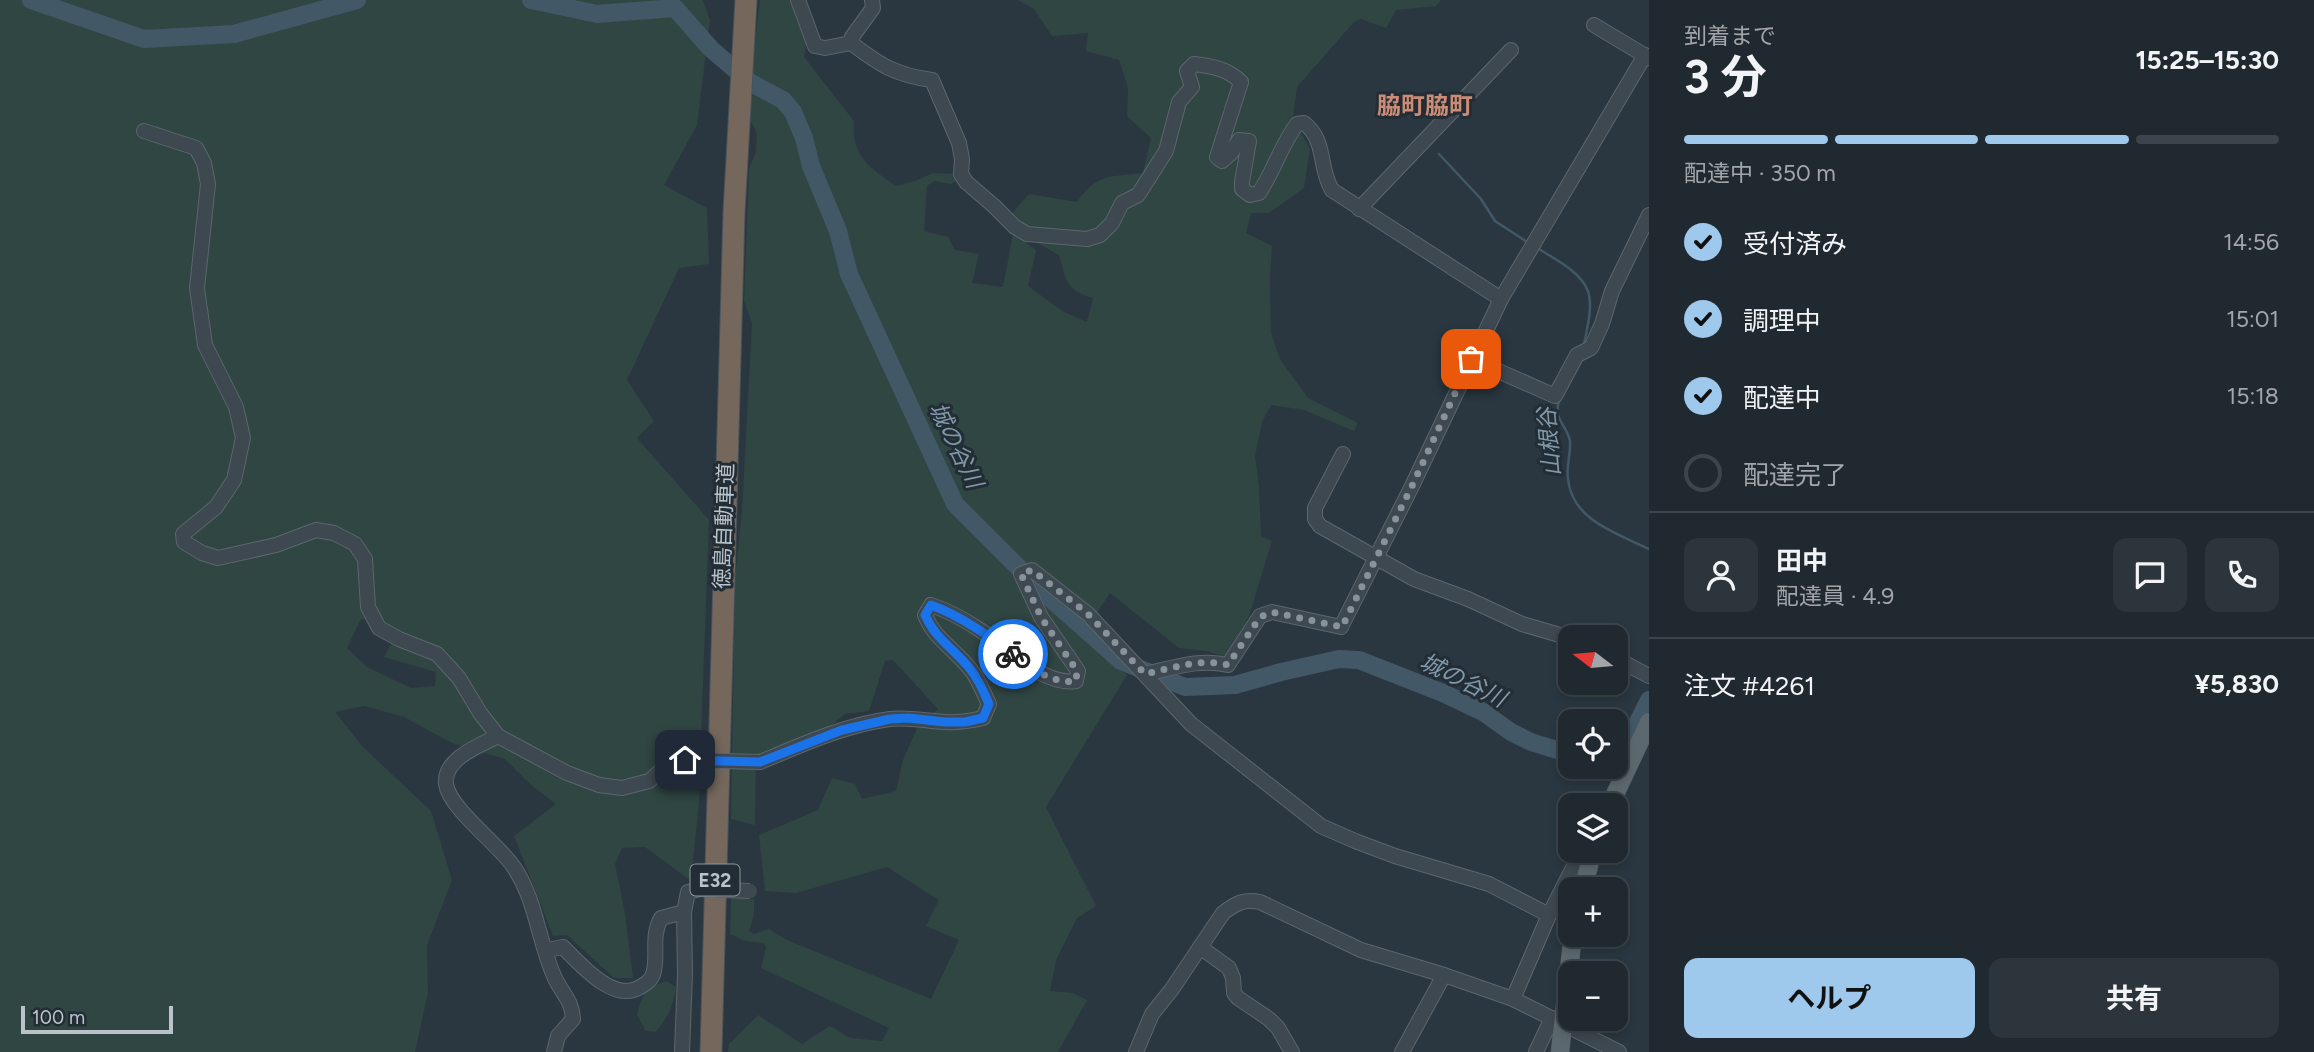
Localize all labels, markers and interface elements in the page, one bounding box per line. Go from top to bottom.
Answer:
text: 到着まで [1684,22,1776,50]
text: 15:25–15:30 [2135,44,2279,76]
text: 3 分 [1684,49,1767,105]
district label: 脇町脇町 [1377,91,1473,120]
text: 配達中 · 350 m [1684,159,1836,187]
icon: check [1684,223,1722,261]
text: 受付済み [1743,228,1847,260]
text: 14:56 [2223,228,2279,256]
icon: check [1684,300,1722,338]
text: 調理中 [1743,305,1821,337]
text: 15:01 [2226,305,2279,333]
pin [1441,329,1501,389]
icon: bag [1452,340,1490,378]
icon: check [1684,377,1722,415]
text: 配達中 [1743,382,1821,414]
text: 15:18 [2227,382,2279,410]
water label: 城の谷川 [923,398,990,495]
water label: 山根谷 [1532,404,1566,478]
text: 配達完了 [1743,459,1847,491]
street label: 徳島自動車道 [709,463,738,589]
button: person [1684,538,1758,612]
button: chat [2113,538,2187,612]
button: phone [2205,538,2279,612]
text: 田中 [1776,545,1828,577]
text: 配達員 · 4.9 [1776,582,1894,610]
courier [978,619,1048,689]
north arrow [1558,625,1628,695]
map controls [1558,625,1628,1031]
icon: bike [994,635,1032,673]
water label: 城の谷川 [1416,647,1513,714]
text: ¥5,830 [2194,668,2279,700]
text: 注文 #4261 [1684,670,1815,702]
button: locate [1558,709,1628,779]
pin [655,730,715,790]
icon: home [666,741,704,779]
button: layers [1558,793,1628,863]
road number: E32 [690,864,740,895]
button: + [1558,877,1628,947]
button: ヘルプ [1684,958,1975,1038]
button: 共有 [1989,958,2279,1038]
button: − [1558,961,1628,1031]
scale bar [21,1003,173,1035]
text: 100 m [32,1006,85,1029]

